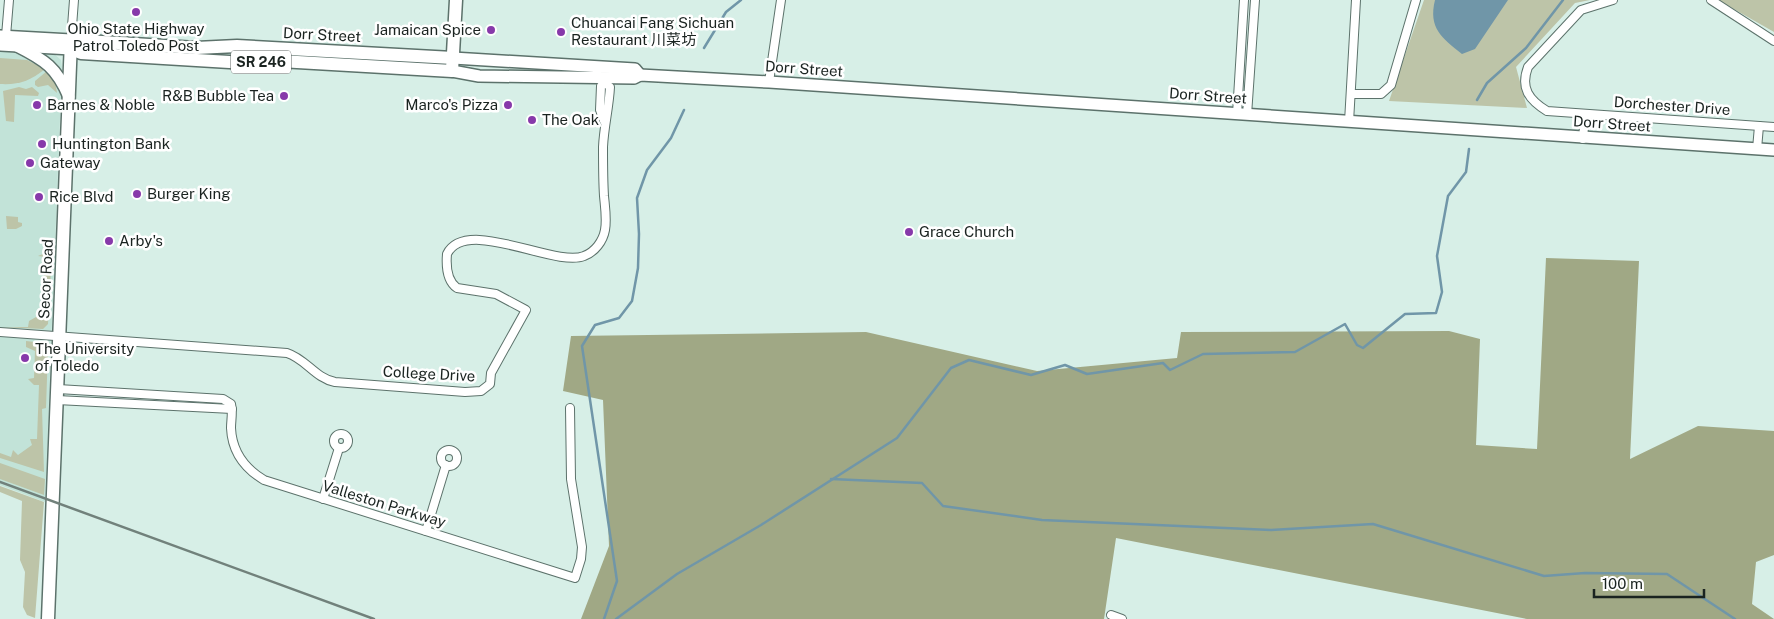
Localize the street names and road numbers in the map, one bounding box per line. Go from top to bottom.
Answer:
street label: Dorr Street [283,24,362,45]
road number: SR 246 [231,51,291,74]
street label: Dorr Street [764,57,844,80]
street label: Dorr Street [1168,84,1248,107]
street label: Dorchester Drive [1613,93,1731,118]
street label: Dorr Street [1572,112,1652,135]
street label: Secor Road [35,238,56,319]
street label: College Drive [382,363,476,384]
street label: Valleston Parkway [320,477,448,530]

